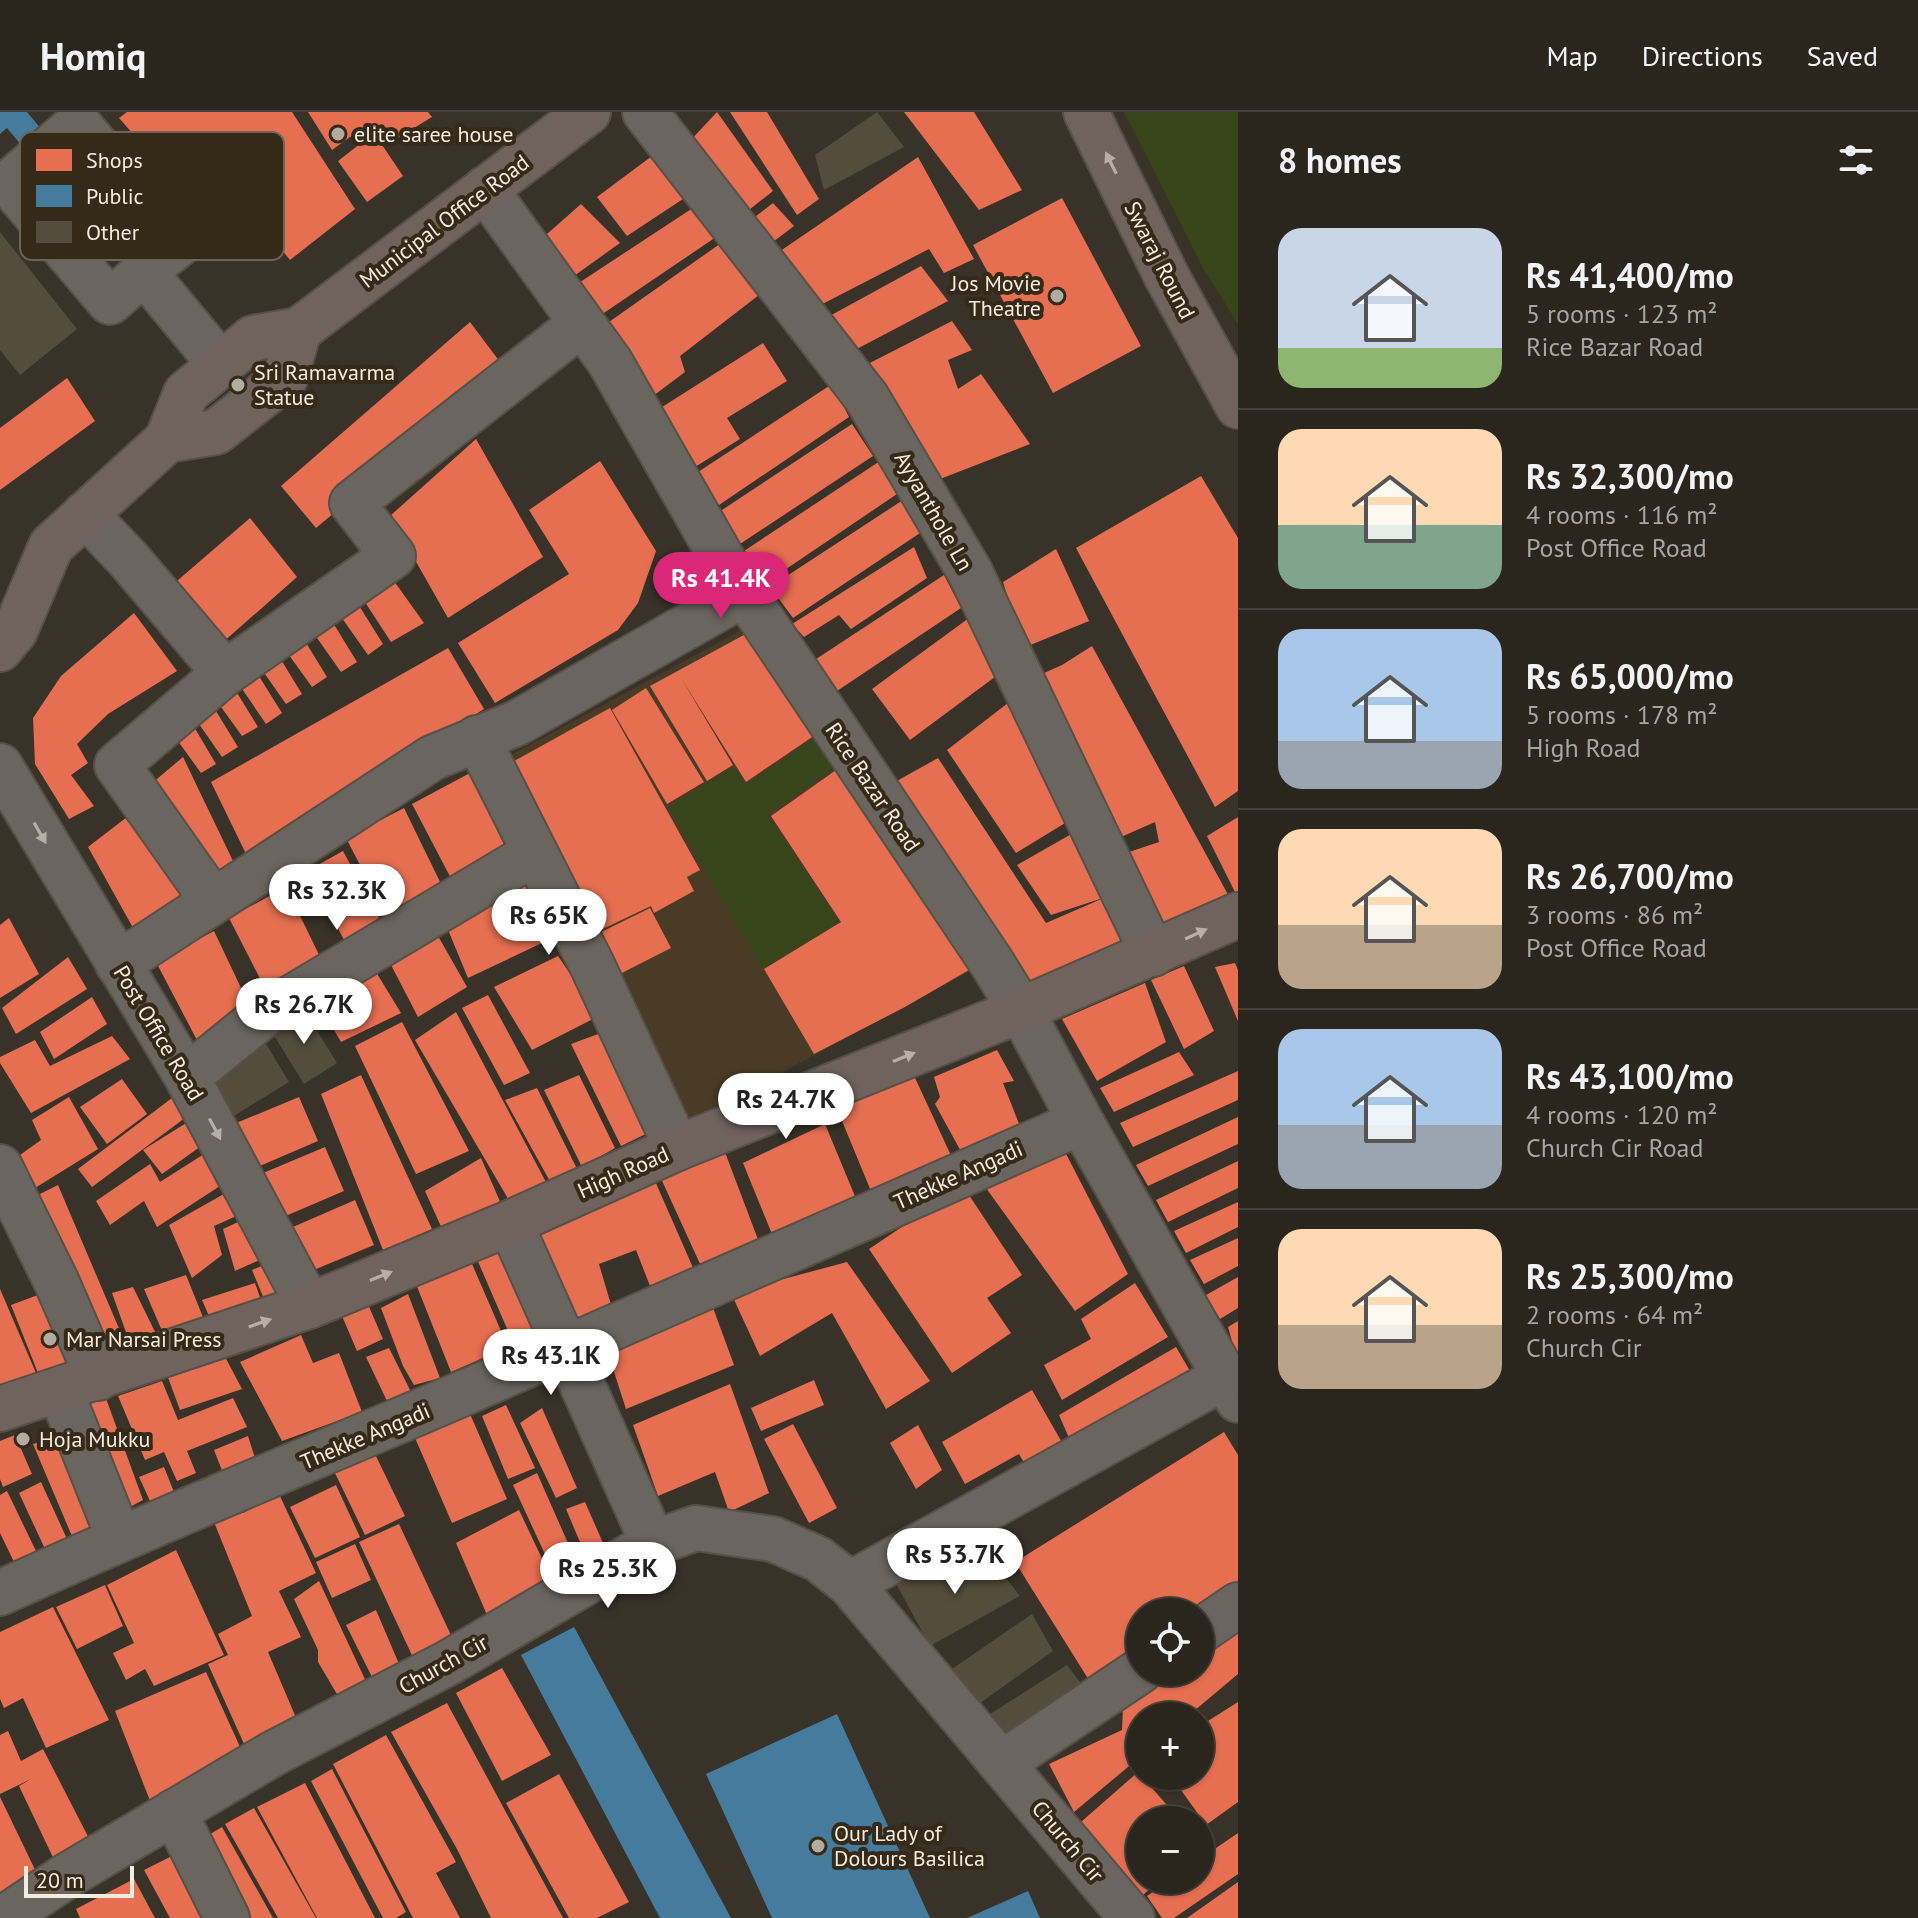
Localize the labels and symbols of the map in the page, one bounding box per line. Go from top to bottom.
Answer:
place label: elite saree house [354,120,514,148]
marker: elite saree house [329,125,347,143]
legend [20,132,284,260]
text: Shops [86,146,143,174]
street label: Municipal Office Road [354,148,534,294]
one-way arrow [1104,152,1118,175]
text: Public [86,182,144,210]
street label: Swaraj Round [1118,196,1202,324]
text: Other [86,218,140,246]
place label: Jos Movie Theatre [950,269,1041,322]
marker: Jos Movie Theatre [1048,287,1066,305]
place label: Sri Ramavarma Statue [254,358,395,411]
marker: Sri Ramavarma Statue [229,376,247,394]
street label: Ayyanthole Ln [889,446,979,576]
pin: Rs 41.4K [638,552,804,620]
street label: Rice Bazar Road [819,717,927,857]
one-way arrow [33,822,47,844]
pin: Rs 32.3K [254,864,420,932]
pin: Rs 65K [484,889,614,957]
one-way arrow [1184,927,1207,941]
street label: Post Office Road [108,960,210,1106]
pin: Rs 26.7K [221,978,387,1046]
one-way arrow [892,1050,916,1063]
pin: Rs 24.7K [703,1073,869,1141]
one-way arrow [209,1117,222,1140]
street label: Thekke Angadi [889,1134,1027,1216]
street label: High Road [573,1139,673,1205]
one-way arrow [369,1270,393,1283]
one-way arrow [248,1316,272,1328]
place label: Mar Narsai Press [66,1325,222,1353]
pin: Rs 43.1K [468,1329,634,1397]
marker: Mar Narsai Press [41,1330,59,1348]
street label: Thekke Angadi [296,1396,434,1476]
place label: Hoja Mukku [39,1425,150,1453]
marker: Hoja Mukku [14,1430,32,1448]
pin: Rs 53.7K [872,1528,1038,1596]
pin: Rs 25.3K [525,1542,691,1610]
street label: Church Cir [393,1628,493,1700]
street label: Church Cir [1026,1795,1110,1888]
place label: Our Lady of Dolours Basilica [834,1819,985,1872]
marker: Our Lady of Dolours Basilica [809,1837,827,1855]
scale bar [24,1862,134,1898]

